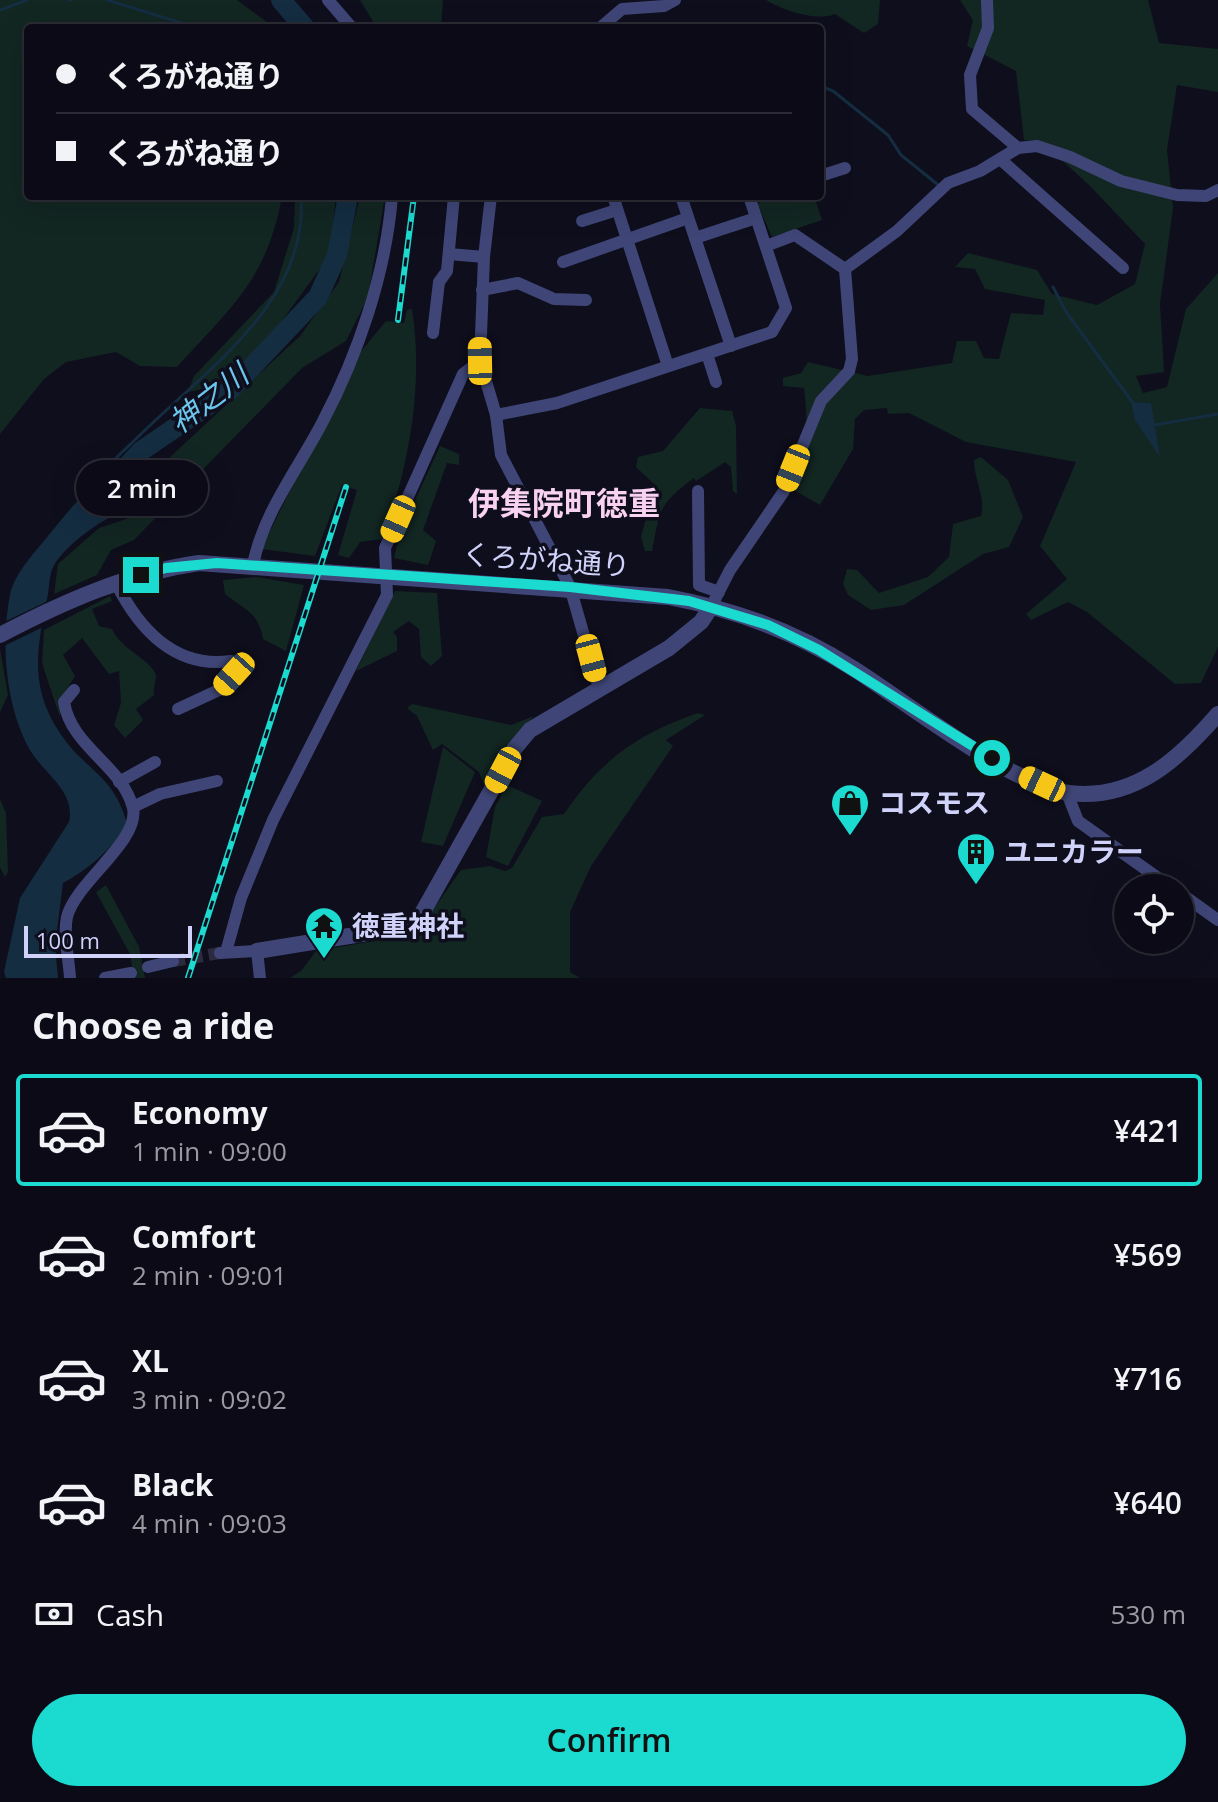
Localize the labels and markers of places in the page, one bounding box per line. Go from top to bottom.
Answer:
shop icon: コスモス [829,782,871,837]
place label: コスモス [878,783,990,821]
building icon: ユニカラー [955,831,997,886]
place label: ユニカラー [1004,832,1144,870]
temple icon: 徳重神社 [303,905,345,960]
place label: 徳重神社 [352,906,464,944]

